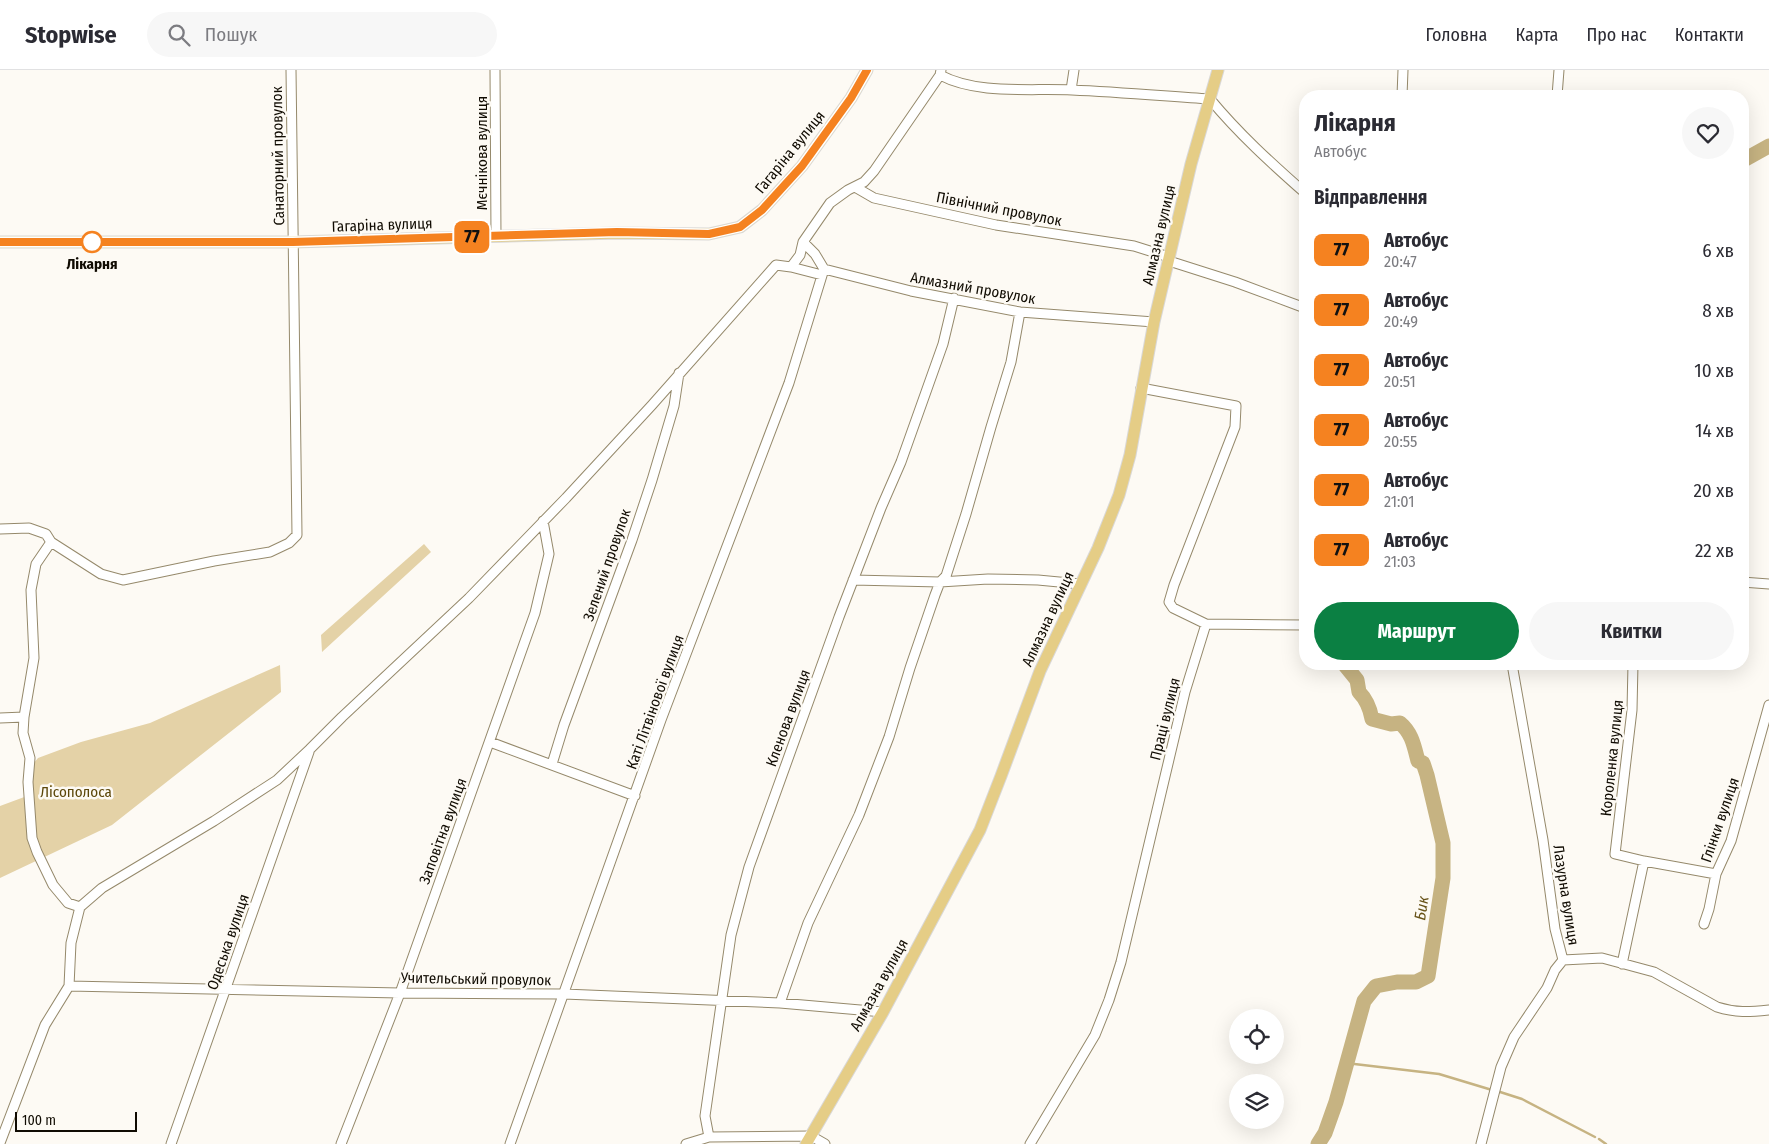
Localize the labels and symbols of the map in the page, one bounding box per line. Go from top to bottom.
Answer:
street label: Санаторний провулок [268,86,288,226]
street label: Мєчнікова вулиця [473,96,491,210]
street label: Гагаріна вулиця [751,107,829,197]
street label: Алмазна вулиця [1139,183,1179,287]
street label: Північний провулок [935,188,1063,230]
street label: Гагаріна вулиця [331,214,433,236]
line badge: 77 [450,221,494,253]
marker: Лікарня [81,231,103,253]
place label: Лікарня [66,255,118,273]
street label: Алмазний провулок [909,268,1037,308]
street label: Зелений провулок [579,507,635,623]
street label: Алмазна вулиця [1018,569,1078,669]
street label: Каті Літвінової вулиця [622,632,688,772]
street label: Кленова вулиця [762,667,814,769]
street label: Праці вулиця [1146,676,1184,762]
street label: Короленка вулиця [1597,699,1627,817]
street label: Заповітна вулиця [415,775,471,887]
street label: Глінки вулиця [1697,775,1743,865]
park label: Лісополоса [40,783,112,801]
street label: Лазурна вулиця [1549,844,1583,946]
street label: Одеська вулиця [203,892,253,992]
water label: Бик [1410,894,1433,922]
street label: Алмазна вулиця [846,936,912,1034]
street label: Учительський провулок [400,969,551,989]
scale bar [15,1109,138,1132]

